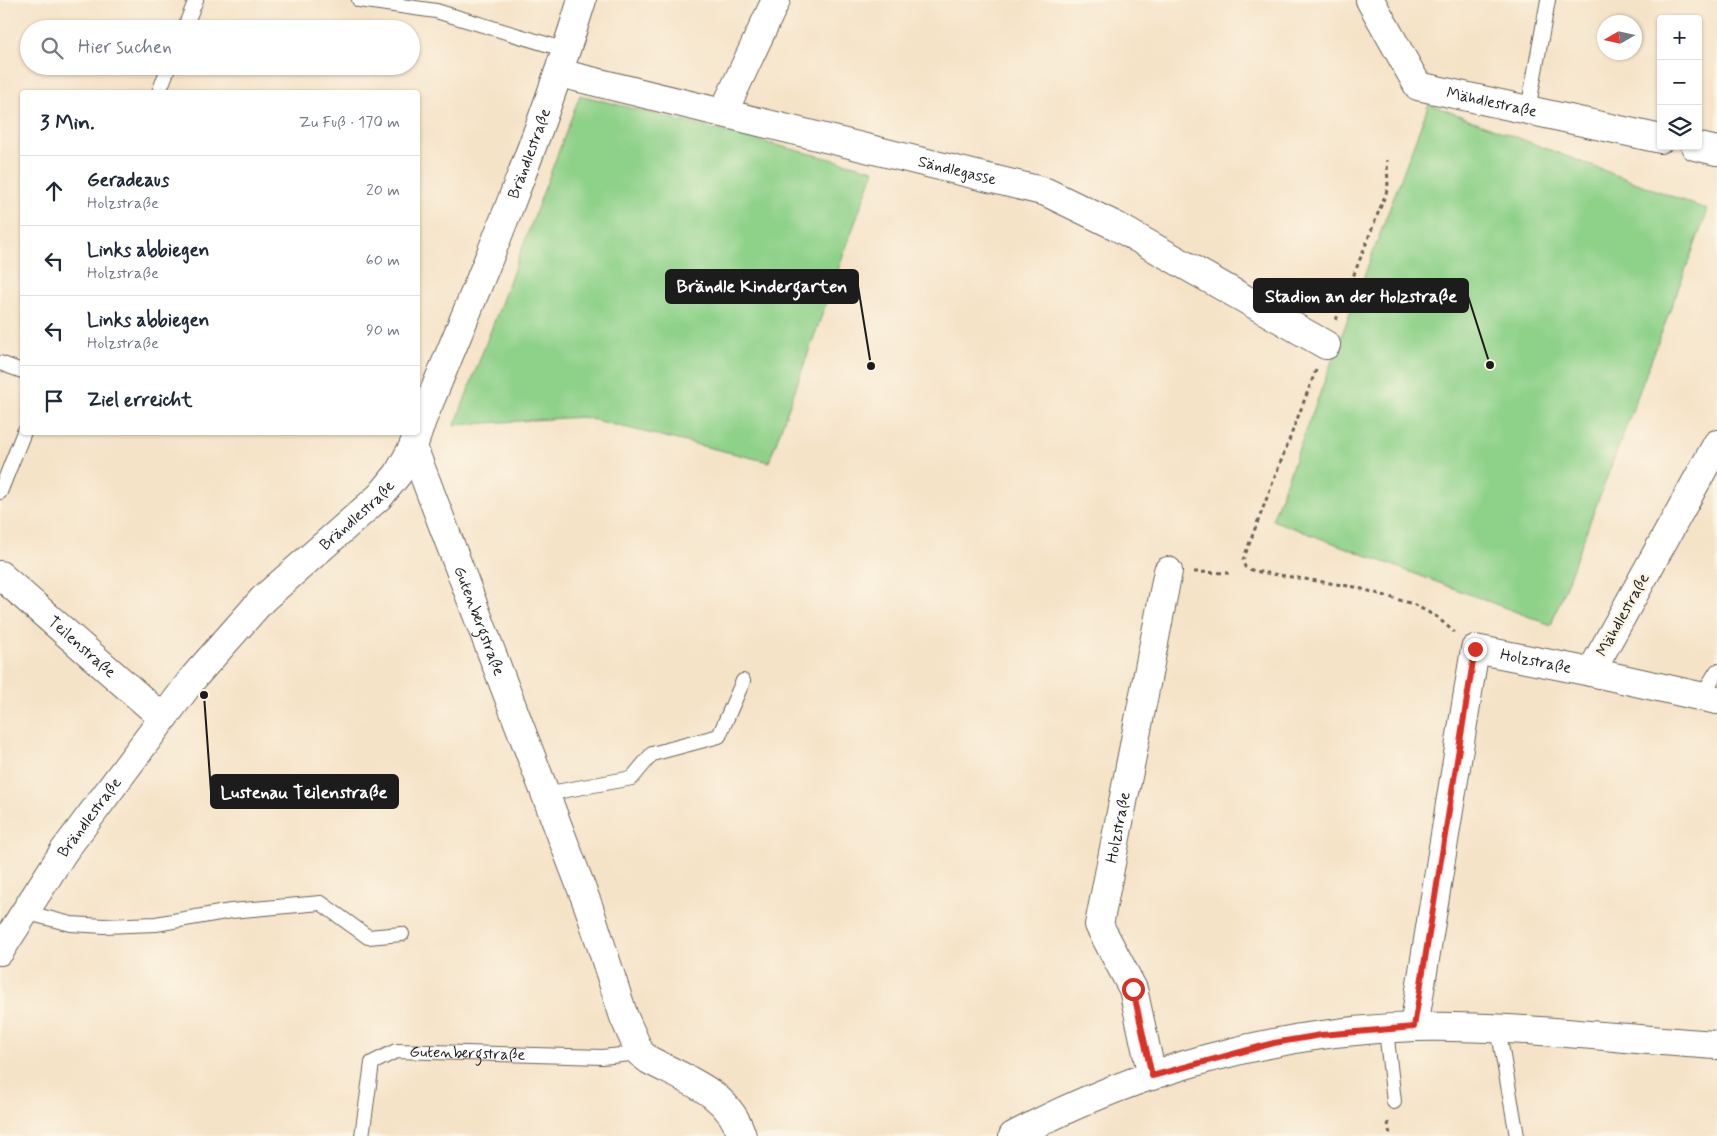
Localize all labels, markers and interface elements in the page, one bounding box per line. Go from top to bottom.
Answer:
north arrow [1597,15,1642,60]
map controls [1657,15,1702,150]
button: + [1657,15,1702,60]
search box [20,20,420,75]
icon: search [38,34,66,62]
text: Hier suchen [78,35,172,60]
button: − [1657,60,1702,105]
street label: Mähdlestraße [1445,82,1539,122]
street label: Brändlestraße [503,105,556,202]
button: layers [1657,105,1702,150]
text: 3 Min. [40,109,95,137]
text: Zu Fuß · 170 m [299,112,400,133]
street label: Sändlegasse [916,151,999,190]
text: Geradeaus [87,168,169,193]
icon: ahead [40,177,68,205]
text: 20 m [366,180,400,201]
text: Holzstraße [87,193,159,214]
text: Links abbiegen [87,238,209,263]
icon: left [40,247,68,275]
text: 60 m [366,250,400,271]
text: Holzstraße [87,263,159,284]
callout: Brändle Kindergarten [666,270,858,303]
text: Brändle Kindergarten [677,275,847,301]
callout: Stadion an der Holzstraße [1254,279,1468,312]
text: Stadion an der Holzstraße [1265,285,1457,309]
text: Links abbiegen [87,308,209,333]
icon: left [40,317,68,345]
text: 90 m [366,320,400,341]
text: Holzstraße [87,333,159,354]
icon: arrive [40,387,68,415]
text: Ziel erreicht [87,388,192,413]
street label: Brändlestraße [315,476,399,555]
street label: Gutenbergstraße [449,563,510,679]
street label: Mähdlestraße [1592,570,1655,660]
street label: Teilenstraße [43,611,120,683]
route end [1464,638,1487,661]
street label: Holzstraße [1499,644,1573,678]
street label: Brändlestraße [52,773,126,861]
callout: Lustenau Teilenstraße [211,775,398,808]
text: Lustenau Teilenstraße [221,781,388,805]
street label: Holzstraße [1101,790,1135,865]
route start [1122,978,1145,1001]
street label: Gutenbergstraße [409,1041,526,1065]

